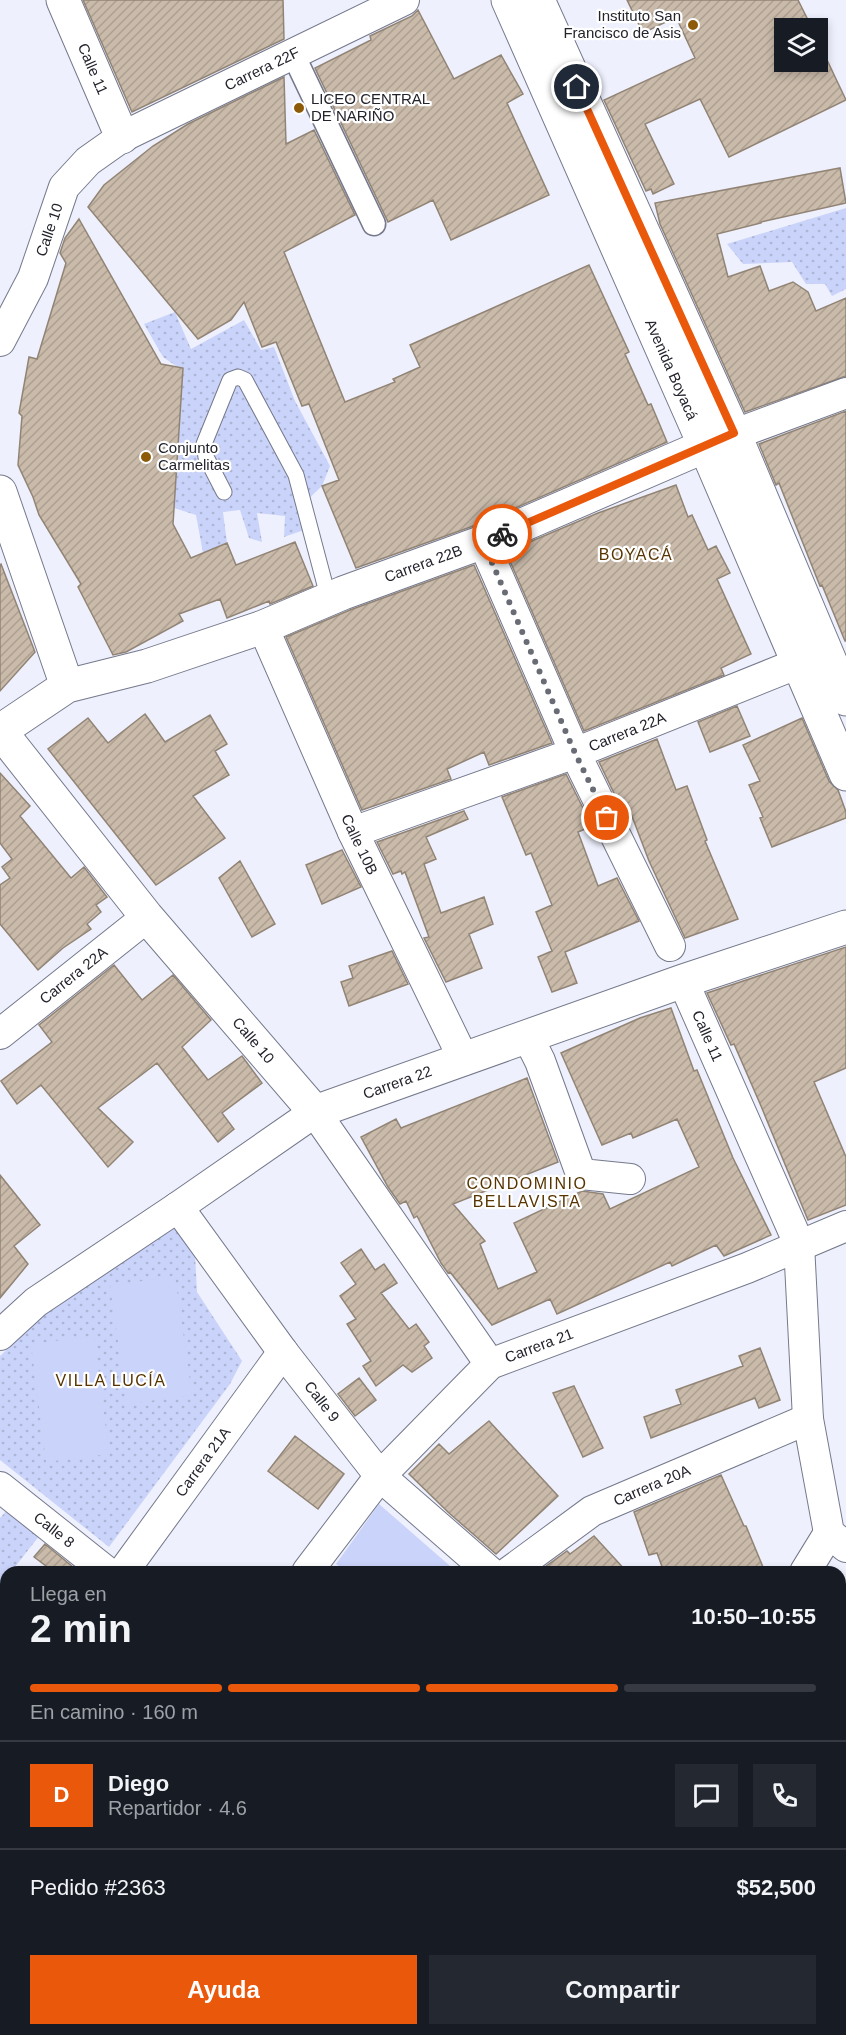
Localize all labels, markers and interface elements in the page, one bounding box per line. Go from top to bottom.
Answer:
place label: Instituto San Francisco de Asis [563,7,681,41]
marker: Instituto San Francisco de Asis [686,18,700,32]
map controls [774,18,828,72]
button: layers [774,18,828,72]
street label: Calle 11 [75,41,112,97]
street label: Carrera 22F [222,43,302,94]
pin [551,61,602,112]
icon: home [560,70,593,103]
place label: LICEO CENTRAL DE NARIÑO [311,90,430,124]
marker: LICEO CENTRAL DE NARIÑO [292,101,306,115]
street label: Calle 10 [32,201,66,258]
street label: Avenida Boyacá [642,316,702,423]
place label: Conjunto Carmelitas [158,439,230,473]
marker: Conjunto Carmelitas [139,450,153,464]
courier [472,504,532,564]
icon: bike [486,518,519,551]
street label: Carrera 22B [382,541,465,585]
district label: BOYACÁ [599,545,673,563]
street label: Carrera 22A [586,708,668,755]
pin [581,792,632,843]
icon: bag [590,801,623,834]
street label: Calle 10B [338,812,382,877]
street label: Carrera 22A [36,943,111,1007]
street label: Calle 11 [689,1008,726,1064]
street label: Calle 10 [229,1014,278,1067]
street label: Carrera 22 [361,1062,434,1102]
district label: CONDOMINIO BELLAVISTA [467,1175,587,1210]
street label: Carrera 21 [502,1325,575,1366]
district label: VILLA LUCÍA [56,1371,166,1389]
street label: Calle 9 [301,1378,343,1425]
street label: Carrera 21A [172,1424,234,1500]
street label: Carrera 20A [611,1461,693,1509]
street label: Calle 8 [31,1508,78,1551]
text: Llega en [30,1583,107,1605]
text: 10:50–10:55 [691,1604,816,1629]
text: 2 min [30,1607,132,1650]
text: En camino · 160 m [30,1701,198,1723]
button: chat [675,1764,738,1827]
button: phone [753,1764,816,1827]
text: Diego [108,1771,169,1796]
text: D [54,1782,69,1807]
text: Repartidor · 4.6 [108,1797,247,1819]
text: Pedido #2363 [30,1875,166,1900]
text: $52,500 [736,1875,816,1900]
button: Ayuda [30,1955,417,2024]
button: Compartir [429,1955,816,2024]

